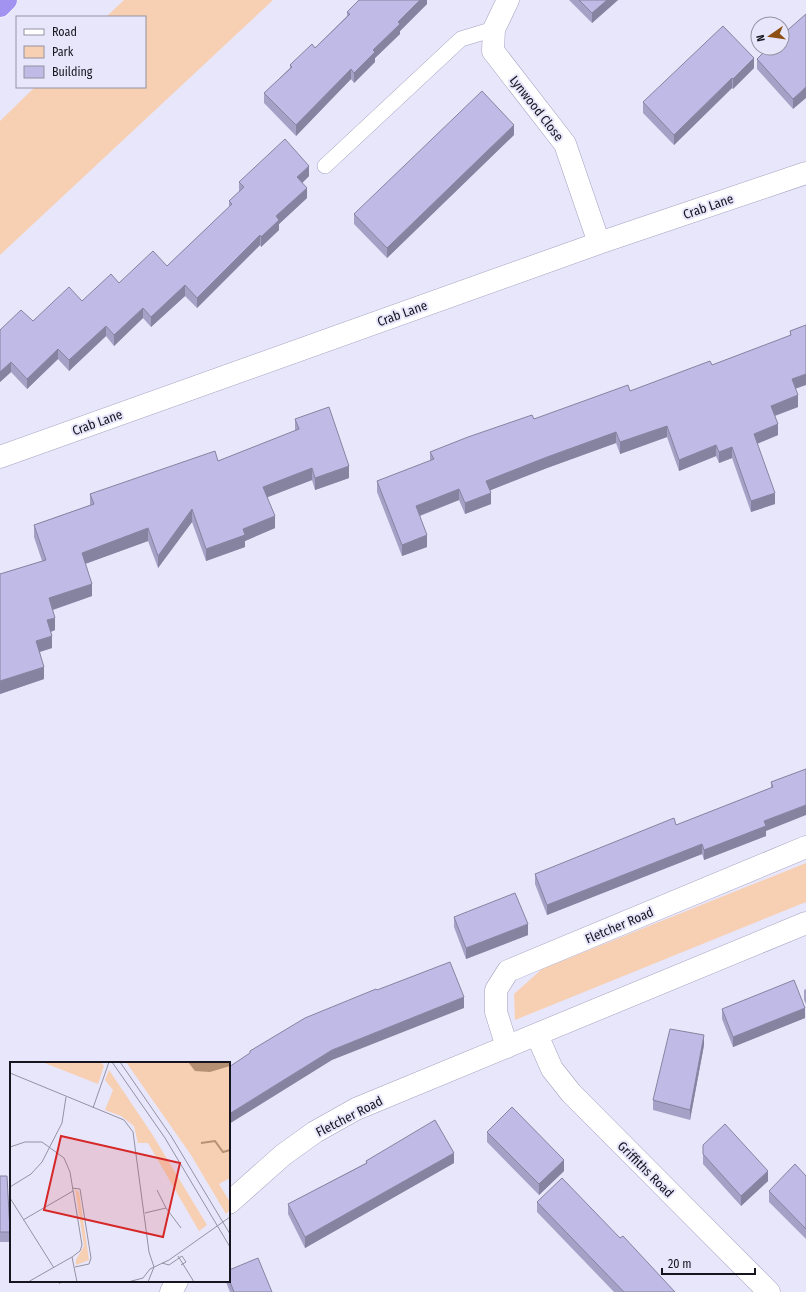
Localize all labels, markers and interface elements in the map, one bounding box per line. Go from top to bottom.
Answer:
legend [16,16,146,88]
north arrow [750,16,790,56]
text: Road [52,25,77,39]
text: N [754,33,768,43]
text: Park [52,45,74,59]
text: Building [52,65,93,79]
street label: Lynwood Close [507,73,567,144]
street label: Crab Lane [681,191,735,222]
street label: Crab Lane [375,297,429,329]
street label: Crab Lane [70,406,124,438]
street label: Fletcher Road [583,904,656,947]
inset map [10,1062,230,1282]
street label: Fletcher Road [313,1093,385,1140]
street label: Griffiths Road [615,1138,677,1200]
scale bar [662,1250,755,1276]
text: 20 m [668,1257,692,1271]

